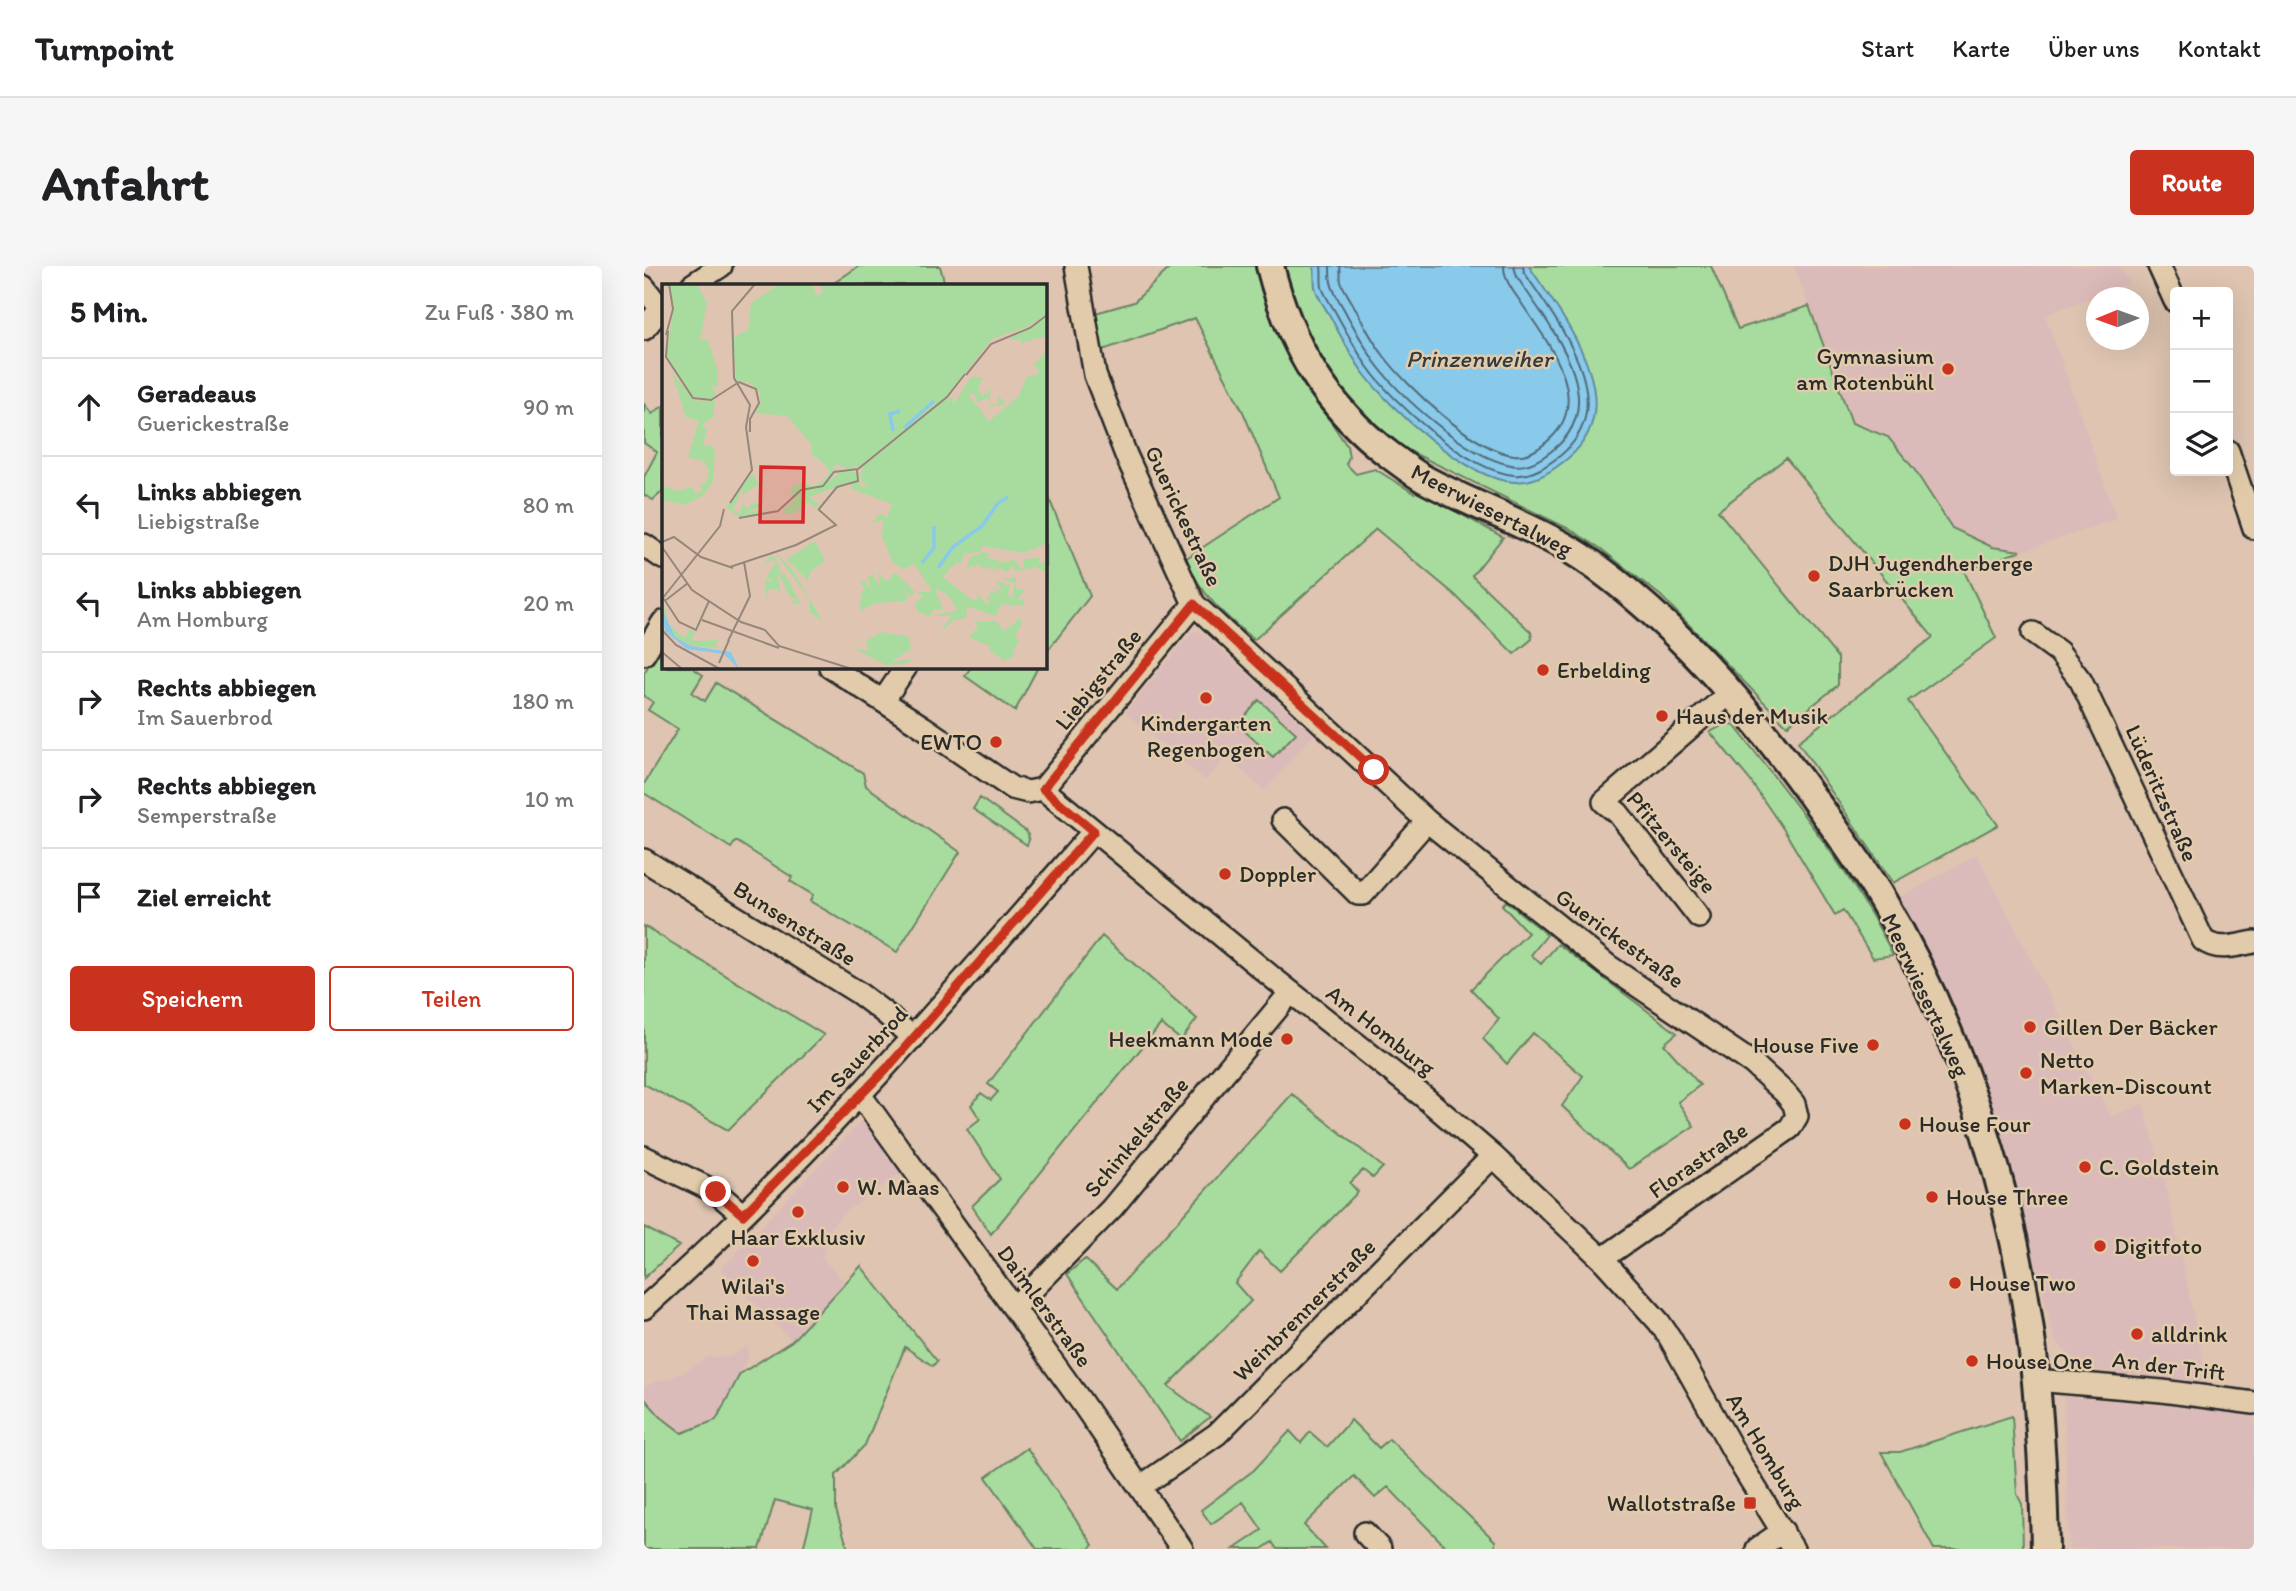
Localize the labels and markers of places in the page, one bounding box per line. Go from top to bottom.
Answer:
place label: Gymnasium am Rotenbühl [1796,342,1934,396]
marker: Gymnasium am Rotenbühl [1940,361,1956,377]
place label: DJH Jugendherberge Saarbrücken [1828,549,2033,603]
marker: DJH Jugendherberge Saarbrücken [1806,568,1822,584]
place label: Erbelding [1557,656,1651,684]
marker: Erbelding [1535,662,1551,678]
marker: Kindergarten Regenbogen [1198,690,1214,706]
place label: Haus der Musik [1676,702,1828,730]
marker: Haus der Musik [1654,708,1670,724]
place label: Kindergarten Regenbogen [1141,709,1271,763]
place label: EWTO [920,728,982,756]
marker: EWTO [988,734,1004,750]
place label: Doppler [1239,860,1316,888]
marker: Doppler [1217,866,1233,882]
place label: Gillen Der Bäcker [2044,1013,2218,1041]
marker: Gillen Der Bäcker [2022,1019,2038,1035]
place label: Heekmann Mode [1109,1025,1273,1053]
marker: Heekmann Mode [1279,1031,1295,1047]
place label: House Five [1753,1031,1859,1059]
marker: House Five [1865,1037,1881,1053]
place label: Netto Marken-Discount [2040,1046,2212,1100]
marker: Netto Marken-Discount [2018,1065,2034,1081]
place label: House Four [1919,1110,2031,1138]
marker: House Four [1897,1116,1913,1132]
place label: C. Goldstein [2099,1153,2219,1181]
marker: C. Goldstein [2077,1159,2093,1175]
place label: W. Maas [857,1173,940,1201]
marker: W. Maas [835,1179,851,1195]
place label: House Three [1946,1183,2068,1211]
marker: House Three [1924,1189,1940,1205]
marker: Haar Exklusiv [790,1204,806,1220]
place label: Haar Exklusiv [731,1223,866,1251]
place label: Digitfoto [2114,1232,2202,1260]
marker: Digitfoto [2092,1238,2108,1254]
marker: Wilai's Thai Massage [745,1253,761,1269]
place label: House Two [1969,1269,2076,1297]
place label: Wilai's Thai Massage [686,1272,820,1326]
marker: House Two [1947,1275,1963,1291]
place label: alldrink [2151,1320,2228,1348]
marker: alldrink [2129,1326,2145,1342]
place label: House One [1986,1347,2093,1375]
marker: House One [1964,1353,1980,1369]
place label: Wallotstraße [1607,1489,1736,1517]
marker: Wallotstraße [1742,1495,1758,1511]

